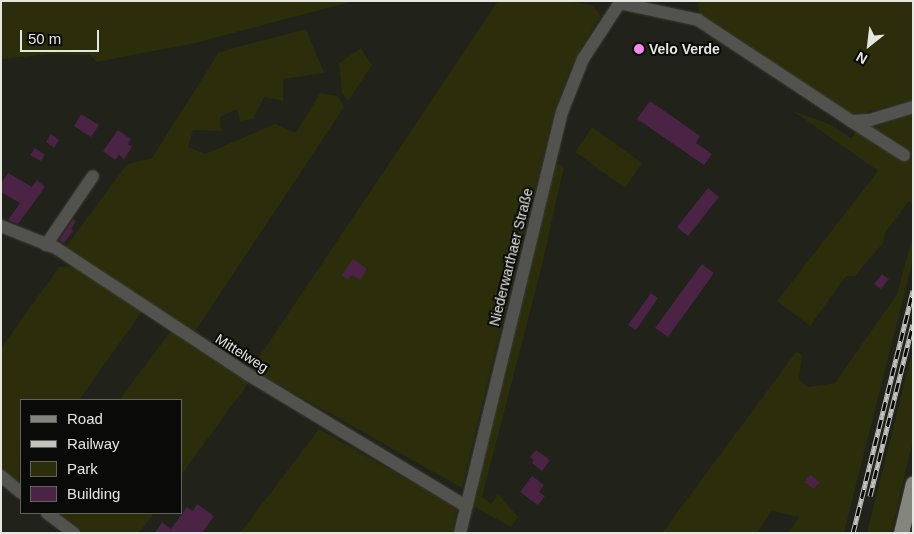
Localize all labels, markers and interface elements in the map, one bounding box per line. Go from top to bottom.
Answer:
scale bar [22,20,101,52]
north arrow [844,20,894,70]
text: 50 m [28,30,61,47]
place label: Velo Verde [649,41,720,57]
marker: Velo Verde [633,43,645,55]
text: N [853,49,870,68]
street label: Niederwarthaer Straße [486,186,536,328]
street label: Mittelweg [212,330,272,376]
legend [20,399,182,514]
text: Road [67,410,103,427]
text: Railway [67,435,120,452]
text: Park [67,460,98,477]
text: Building [67,485,120,502]

